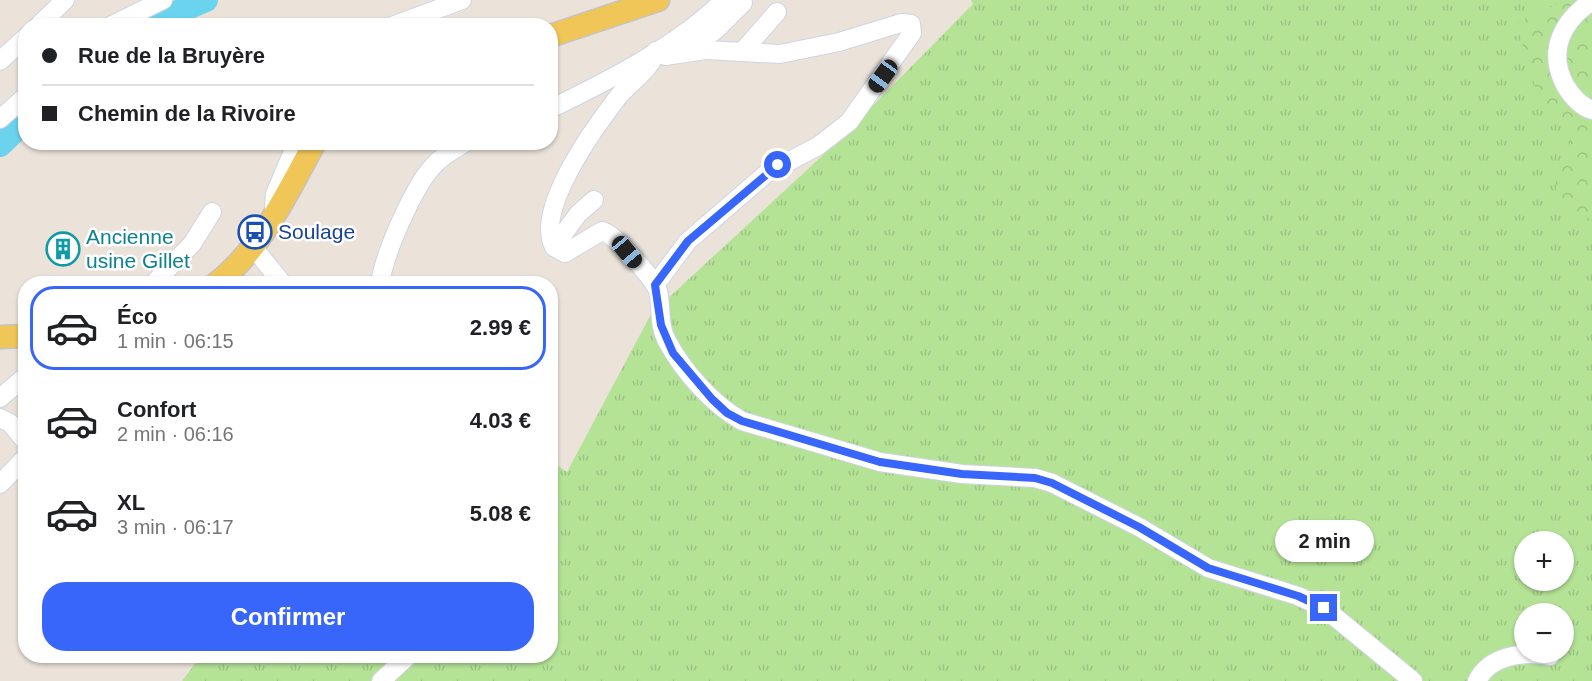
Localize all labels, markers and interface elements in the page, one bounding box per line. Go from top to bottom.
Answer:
text: Rue de la Bruyère [78,43,265,68]
car [865,56,901,96]
text: Chemin de la Rivoire [78,101,296,126]
route start [764,151,791,178]
bus stop icon: Soulage [237,214,273,250]
place label: Soulage [278,220,355,243]
place label: Ancienne usine Gillet [86,225,190,272]
building icon: Ancienne usine Gillet [45,231,81,267]
car [609,232,645,272]
icon: car [45,301,99,355]
text: Éco [117,304,157,329]
text: 2.99 € [470,315,531,340]
text: 1 min · 06:15 [117,330,234,352]
icon: car [45,394,99,448]
text: Confort [117,397,196,422]
text: 4.03 € [470,408,531,433]
text: 2 min · 06:16 [117,423,234,445]
icon: car [45,487,99,541]
text: XL [117,490,145,515]
text: 5.08 € [470,501,531,526]
text: 3 min · 06:17 [117,516,234,538]
callout: 2 min [1274,521,1374,563]
text: 2 min [1298,530,1351,552]
map controls [1514,531,1574,663]
button: + [1514,531,1574,591]
button: Confirmer [42,582,534,651]
route end [1310,594,1337,621]
button: − [1514,603,1574,663]

